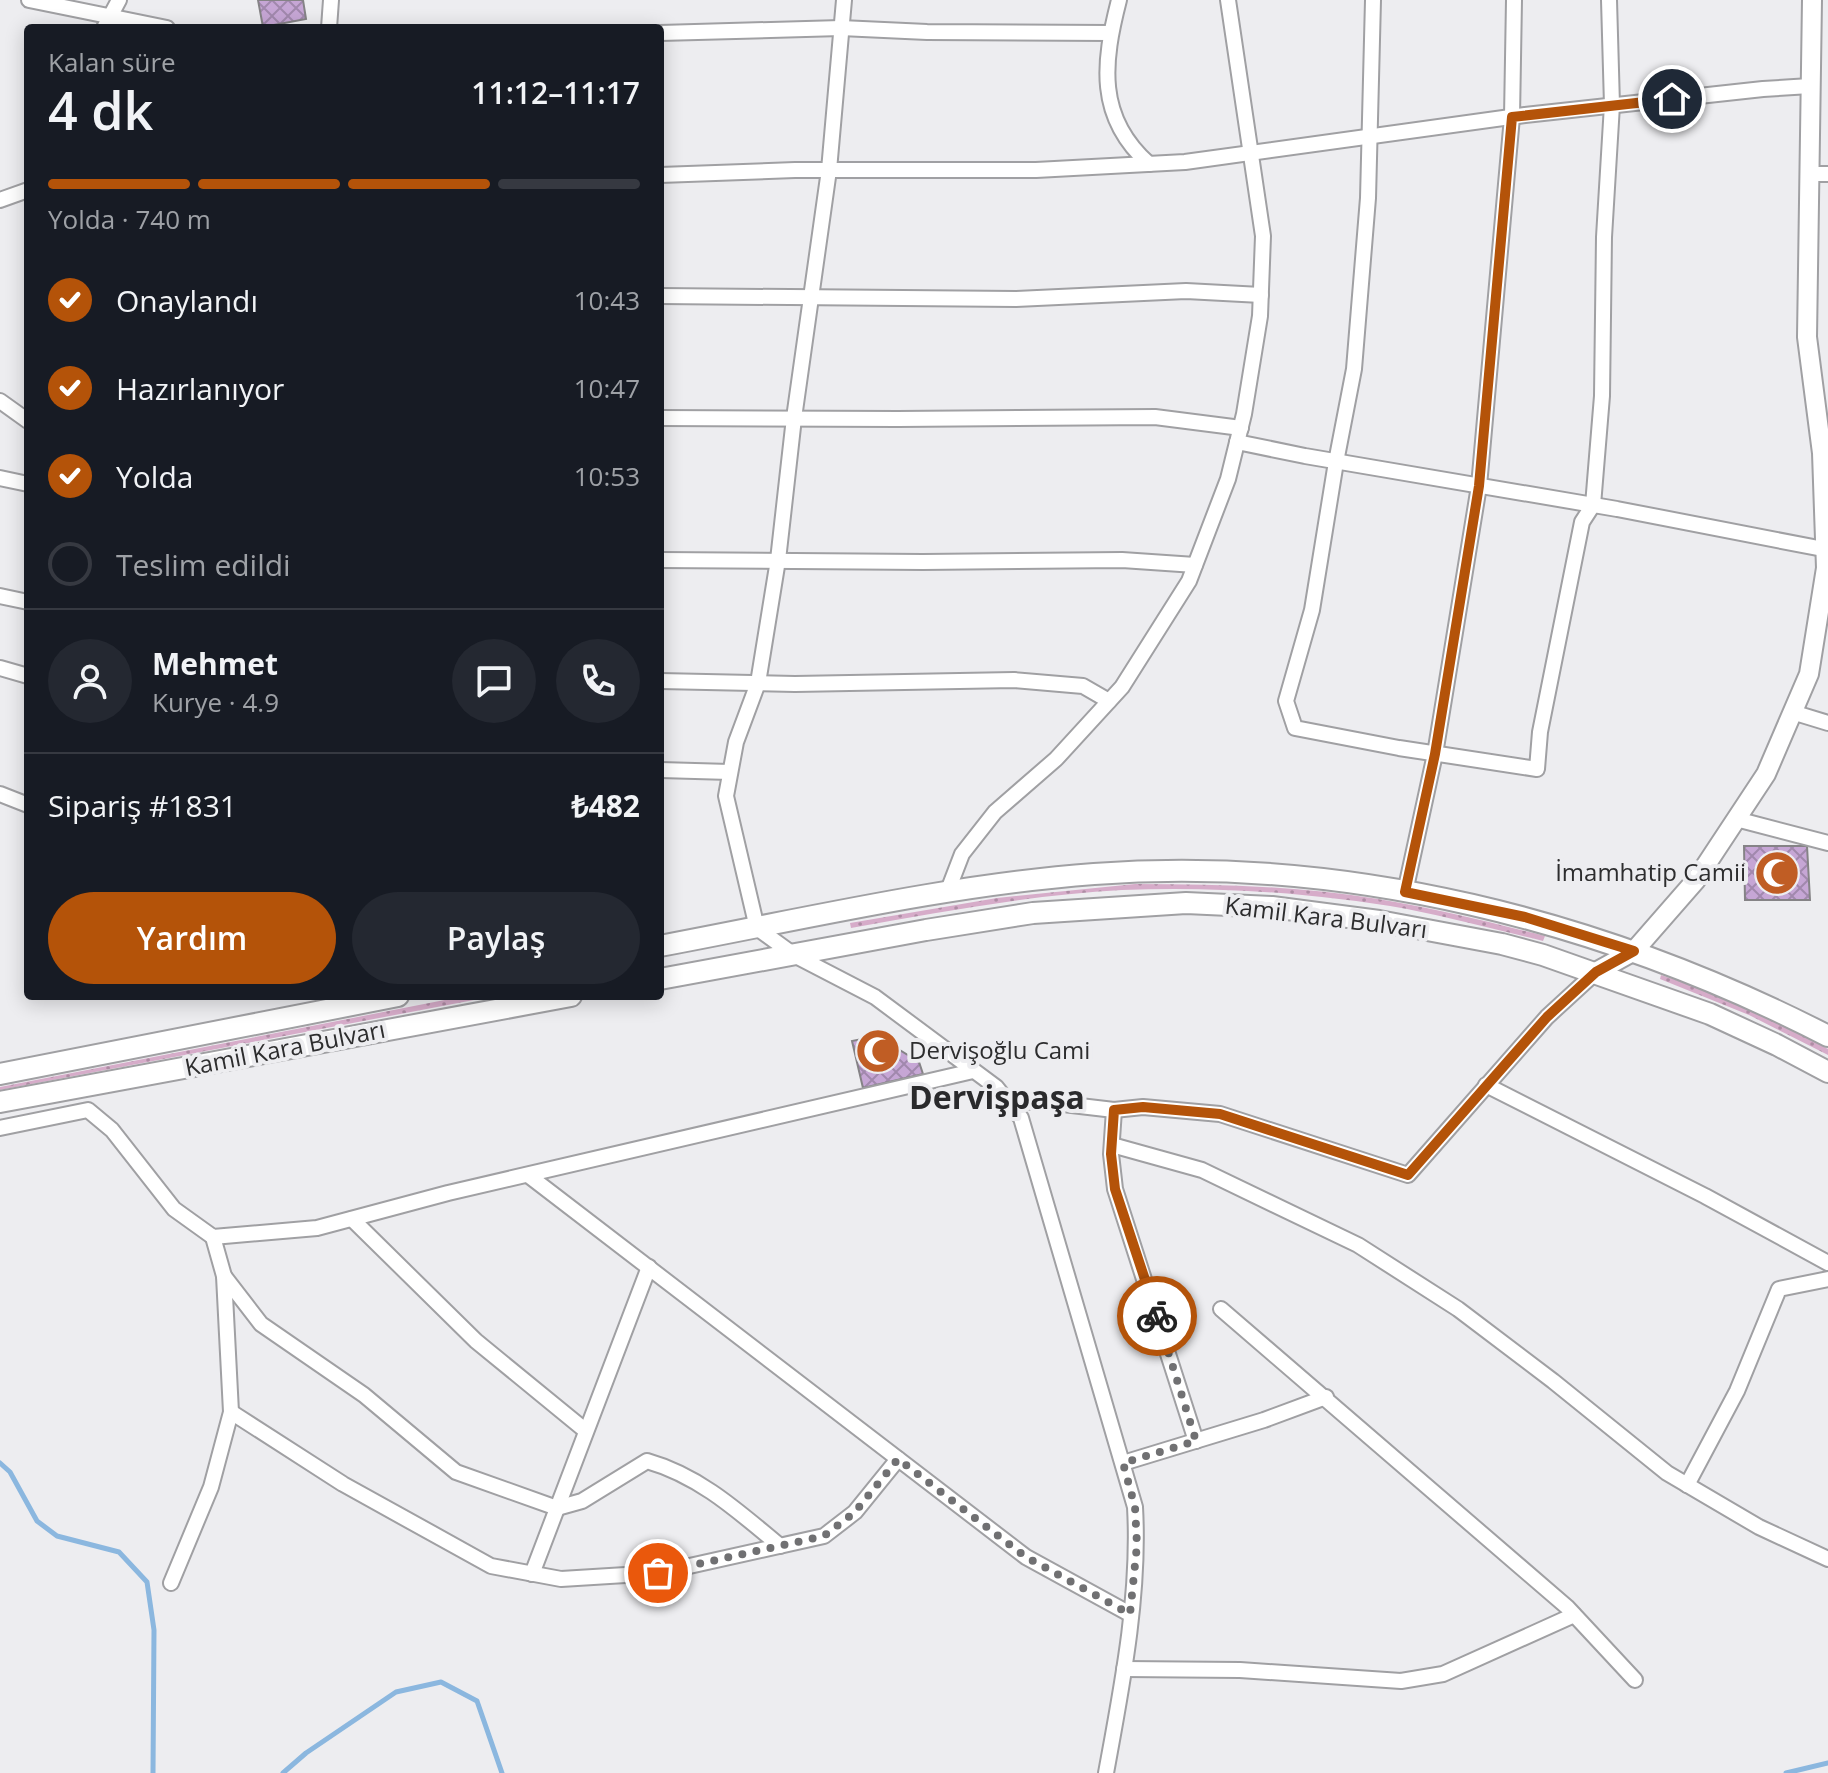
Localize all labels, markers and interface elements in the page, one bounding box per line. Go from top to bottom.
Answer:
text: Kalan süre [48,44,176,80]
pin [1638,65,1706,133]
text: 11:12–11:17 [471,72,640,113]
text: 4 dk [48,74,153,145]
icon: home [1650,77,1694,121]
text: Yolda · 740 m [48,201,211,237]
icon: check [48,278,92,322]
text: Onaylandı [116,280,258,321]
text: 10:43 [574,282,640,318]
icon: check [48,366,92,410]
text: Hazırlanıyor [116,368,284,409]
text: 10:47 [574,370,640,406]
icon: check [48,454,92,498]
text: Yolda [116,456,193,497]
text: 10:53 [574,458,640,494]
text: Teslim edildi [116,544,291,585]
button: person [48,639,132,723]
button: chat [452,639,536,723]
button: phone [556,639,640,723]
text: Mehmet [152,643,278,684]
text: Kurye · 4.9 [152,684,279,720]
text: Sipariş #1831 [48,785,237,826]
text: ₺482 [571,785,640,826]
mosque icon: İmamhatip Camii [1753,849,1801,897]
place label: İmamhatip Camii [1555,855,1746,888]
street label: Kamil Kara Bulvarı [1223,888,1429,945]
button: Yardım [48,892,336,984]
button: Paylaş [352,892,640,984]
street label: Kamil Kara Bulvarı [182,1012,388,1083]
mosque icon: Dervişoğlu Cami [854,1027,902,1075]
place label: Dervişoğlu Cami [909,1033,1090,1066]
district label: Dervişpaşa [909,1075,1085,1118]
courier [1117,1276,1197,1356]
icon: bike [1135,1294,1179,1338]
pin [624,1539,692,1607]
icon: bag [636,1551,680,1595]

